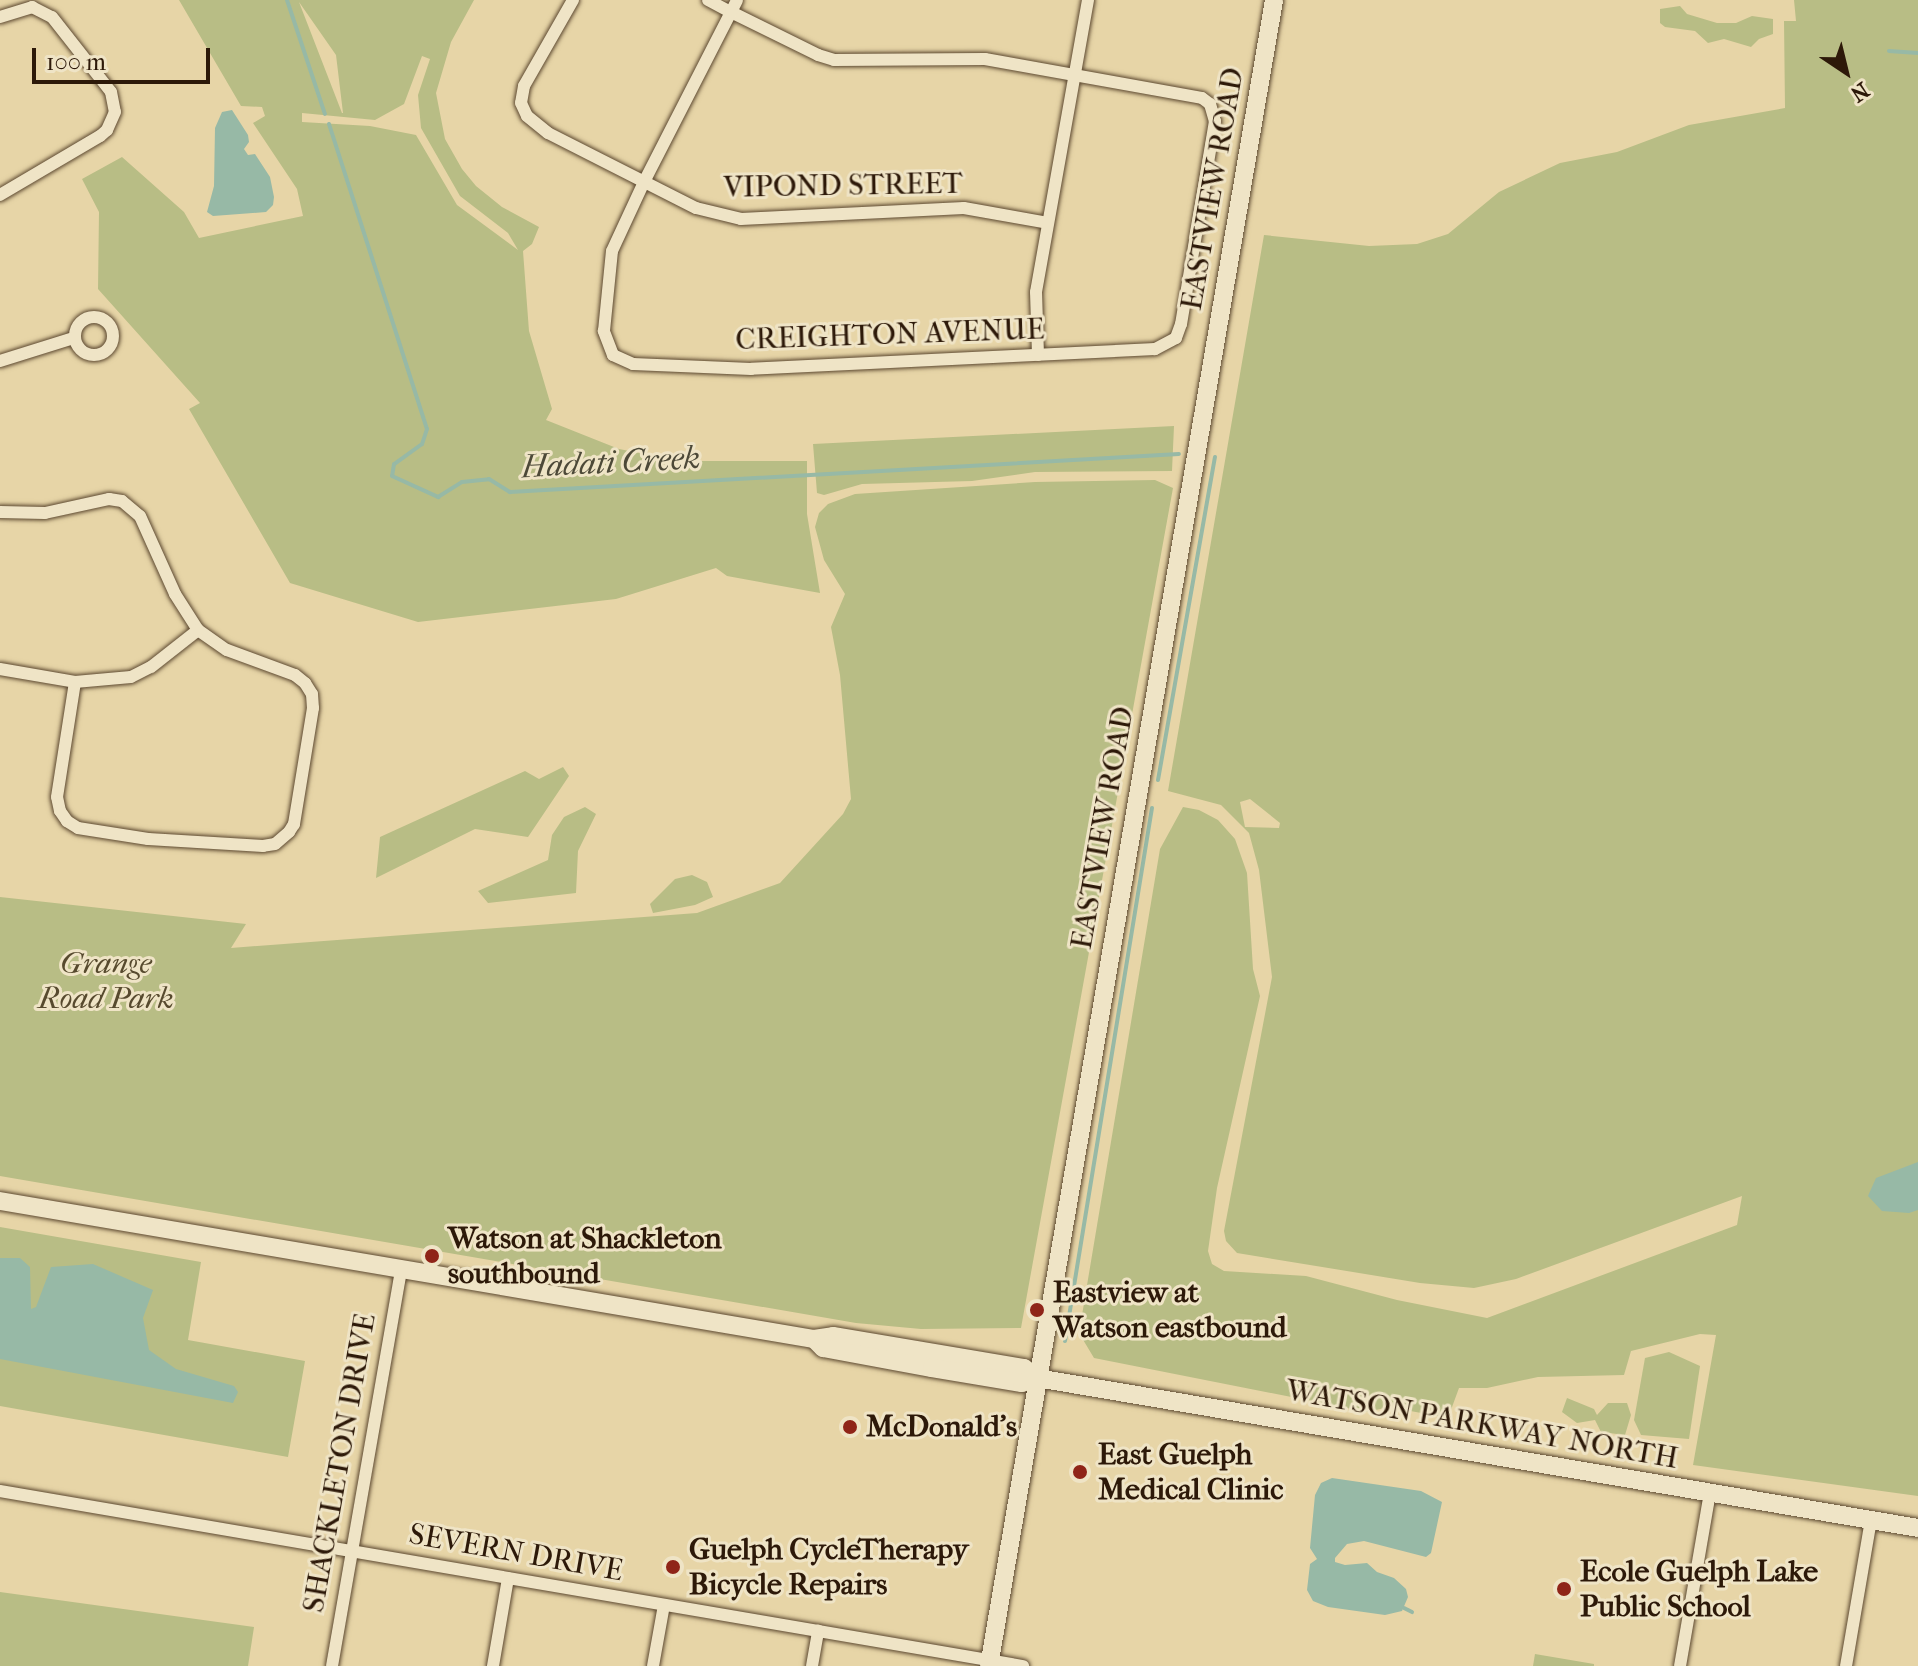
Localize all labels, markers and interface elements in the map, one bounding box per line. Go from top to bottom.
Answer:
scale bar [36,32,214,82]
north arrow [1806,32,1886,112]
text: 100 m [46,48,106,76]
street label: EASTVIEW ROAD [1174,65,1252,313]
text: N [1845,76,1874,107]
street label: VIPOND STREET [723,166,963,206]
street label: CREIGHTON AVENUE [735,312,1045,358]
water label: Hadati Creek [521,439,701,487]
street label: EASTVIEW ROAD [1064,704,1142,952]
park label: Grange Road Park [38,946,174,1016]
place label: Watson at Shackleton southbound [448,1221,722,1292]
marker: Watson at Shackleton southbound [423,1247,441,1265]
place label: Eastview at Watson eastbound [1053,1275,1287,1346]
marker: Eastview at Watson eastbound [1028,1301,1046,1319]
street label: SHACKLETON DRIVE [296,1311,384,1615]
street label: WATSON PARKWAY NORTH [1283,1373,1681,1477]
place label: McDonald's [866,1409,1017,1445]
marker: McDonald's [841,1418,859,1436]
place label: East Guelph Medical Clinic [1098,1437,1283,1508]
marker: East Guelph Medical Clinic [1069,1461,1091,1483]
street label: SEVERN DRIVE [406,1516,626,1590]
place label: Guelph CycleTherapy Bicycle Repairs [689,1532,968,1602]
place label: Ecole Guelph Lake Public School [1580,1554,1818,1624]
marker: Guelph CycleTherapy Bicycle Repairs [664,1558,682,1576]
marker: Ecole Guelph Lake Public School [1555,1580,1573,1598]

